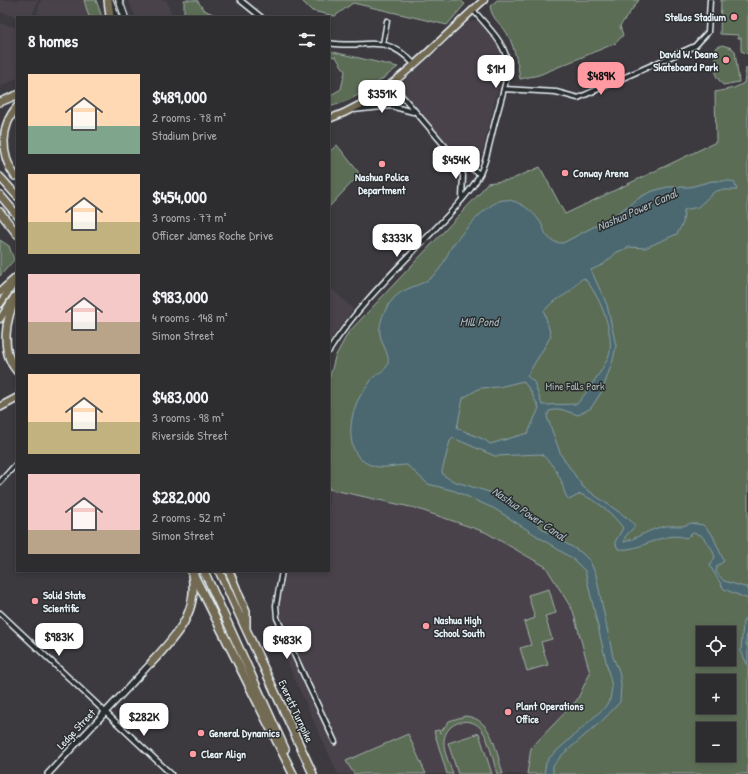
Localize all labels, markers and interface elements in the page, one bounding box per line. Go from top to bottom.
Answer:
place label: Stellos Stadium [665,10,727,24]
marker: Stellos Stadium [729,12,739,22]
text: 8 homes [28,29,78,52]
icon: filters [296,29,318,51]
place label: David W. Deane Skateboard Park [653,47,719,74]
pin: $1M [477,55,515,89]
marker: David W. Deane Skateboard Park [721,55,731,65]
text: $1M [486,59,506,77]
pin: $489K [573,62,629,96]
text: $489K [587,66,615,84]
pin: $351K [354,80,410,114]
text: $351K [367,84,397,102]
text: $489,000 [152,85,207,108]
icon: home [60,90,108,138]
text: 2 rooms · 78 m² [152,108,226,126]
text: Stadium Drive [152,126,217,144]
pin: $454K [428,146,484,180]
text: $454K [442,150,470,168]
marker: Nashua Police Department [377,159,387,169]
place label: Conway Arena [573,166,629,181]
marker: Conway Arena [560,168,570,178]
place label: Nashua Police Department [355,170,410,198]
water label: Nashua Power Canal [594,184,680,235]
text: $454,000 [152,185,207,208]
icon: home [60,190,108,238]
text: 3 rooms · 77 m² [152,208,226,226]
pin: $333K [369,224,425,258]
text: Officer James Roche Drive [152,226,273,244]
text: $333K [382,228,412,246]
text: $983,000 [152,285,208,308]
icon: home [60,290,108,338]
text: 4 rooms · 148 m² [152,308,228,326]
water label: Mill Pond [460,313,501,330]
text: Simon Street [152,326,214,344]
park label: Mine Falls Park [545,379,605,393]
text: $483,000 [152,385,208,408]
icon: home [60,390,108,438]
text: 3 rooms · 98 m² [152,408,224,426]
text: Riverside Street [152,426,228,444]
water label: Nashua Power Canal [489,483,570,545]
text: $282,000 [152,485,210,508]
icon: home [60,490,108,538]
text: 2 rooms · 52 m² [152,508,225,526]
text: Simon Street [152,526,214,544]
place label: Solid State Scientific [43,588,87,615]
marker: Solid State Scientific [30,596,40,606]
place label: Nashua High School South [434,613,485,640]
marker: Nashua High School South [421,621,431,631]
pin: $983K [31,623,87,657]
pin: $483K [259,626,315,660]
map controls [696,626,736,762]
button: locate [696,626,736,666]
text: $983K [44,627,74,645]
text: $483K [272,630,302,648]
button: + [696,674,736,714]
street label: Everett Turnpike [275,678,317,745]
place label: Plant Operations Office [516,699,584,726]
pin: $282K [116,703,172,737]
street label: Ledge Street [54,706,98,752]
text: $282K [128,707,160,725]
marker: Plant Operations Office [503,707,513,717]
button: − [696,722,736,762]
place label: General Dynamics [209,726,280,741]
marker: General Dynamics [196,728,206,738]
place label: Clear Align [201,747,246,762]
marker: Clear Align [188,749,198,759]

